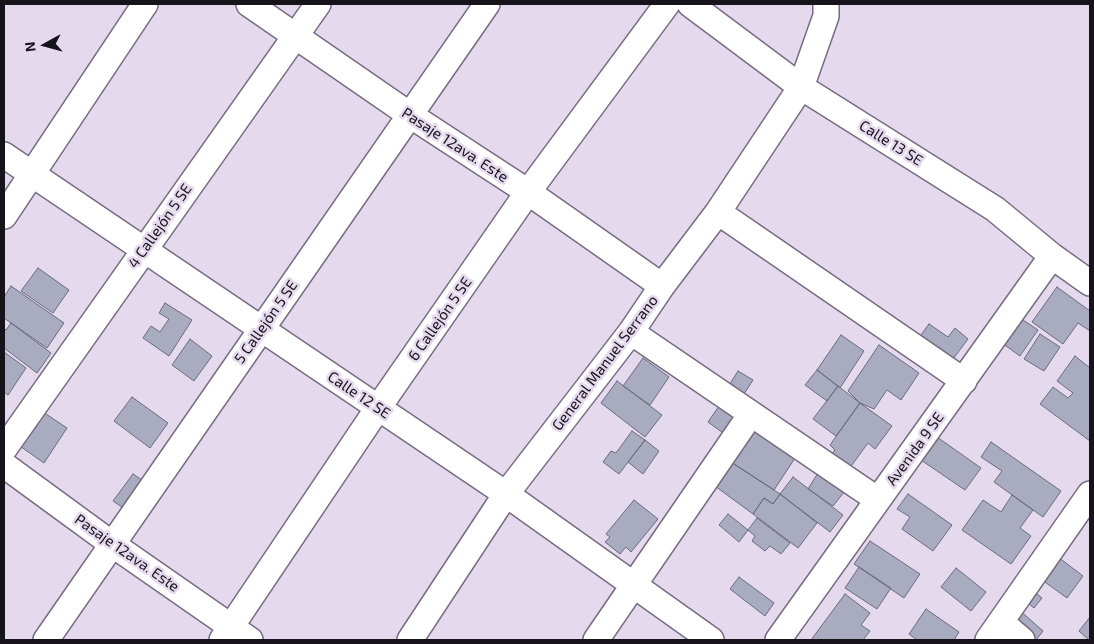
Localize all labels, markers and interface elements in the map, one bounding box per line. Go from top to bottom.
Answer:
north arrow [20,20,70,70]
text: N [21,41,39,53]
street label: Pasaje 12ava. Este [398,104,512,186]
street label: Calle 13 SE [856,116,926,170]
street label: 4 Callejón 5 SE [124,180,196,272]
street label: 6 Callejón 5 SE [404,274,476,364]
street label: 5 Callejón 5 SE [231,277,301,367]
street label: General Manuel Serrano [548,292,662,434]
street label: Calle 12 SE [324,368,394,422]
street label: Avenida 9 SE [882,409,948,489]
street label: Pasaje 12ava. Este [71,510,183,596]

